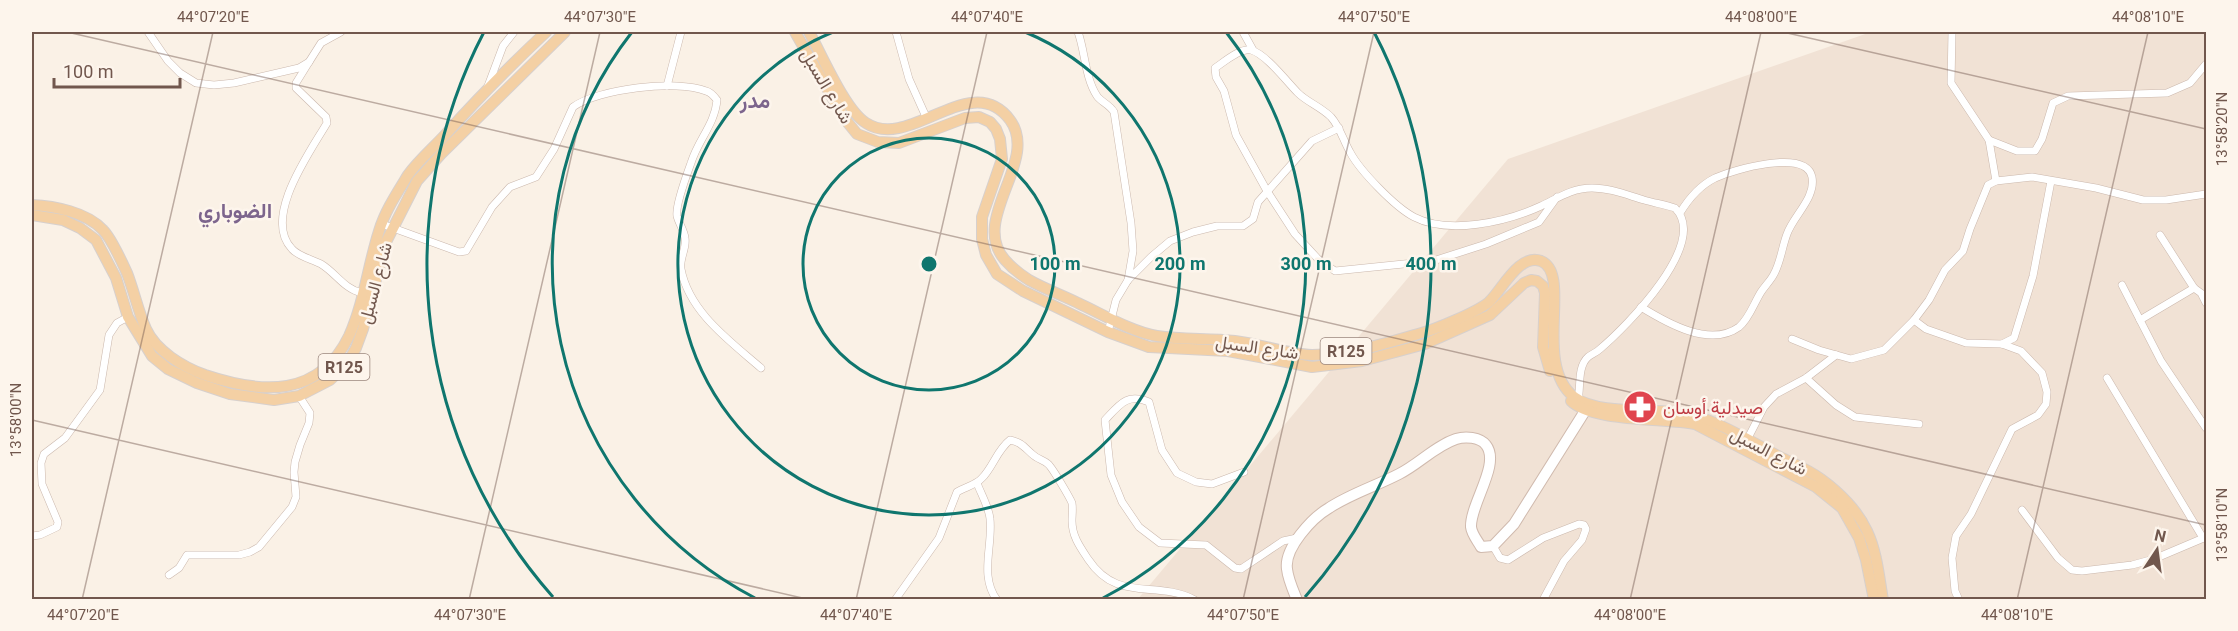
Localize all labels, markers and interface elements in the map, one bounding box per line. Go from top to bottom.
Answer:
text: 44°07'20"E [177,8,250,26]
text: 44°07'30"E [564,8,637,26]
text: 44°07'40"E [951,8,1024,26]
text: 44°07'50"E [1338,8,1411,26]
text: 44°08'00"E [1725,8,1798,26]
text: 44°08'10"E [2112,8,2185,26]
street label: شارع السبل [795,45,858,128]
scale bar [54,51,180,89]
text: 100 m [63,61,114,82]
district label: مدر [739,89,770,114]
text: 13°58'20"N [2213,92,2231,166]
district label: الضوباري [198,199,272,228]
street label: شارع السبل [354,240,398,327]
text: 100 m [1029,253,1081,274]
text: 200 m [1154,253,1206,274]
text: 300 m [1280,253,1332,274]
text: 400 m [1405,253,1457,274]
centre of rings [919,254,939,274]
street label: شارع السبل [1214,331,1300,365]
road number: R125 [1320,338,1372,364]
road number: R125 [318,354,370,380]
text: 13°58'00"N [7,383,25,457]
pharmacy icon: صيدلية أوسان [1622,389,1658,425]
place label: صيدلية أوسان [1663,397,1763,419]
street label: شارع السبل [1726,423,1811,481]
text: 13°58'10"N [2213,488,2231,562]
north arrow [2127,520,2187,580]
text: N [2153,525,2168,546]
text: 44°07'20"E [47,606,120,624]
text: 44°07'30"E [434,606,507,624]
text: 44°07'40"E [820,606,893,624]
text: 44°07'50"E [1207,606,1280,624]
text: 44°08'00"E [1594,606,1667,624]
text: 44°08'10"E [1981,606,2054,624]

